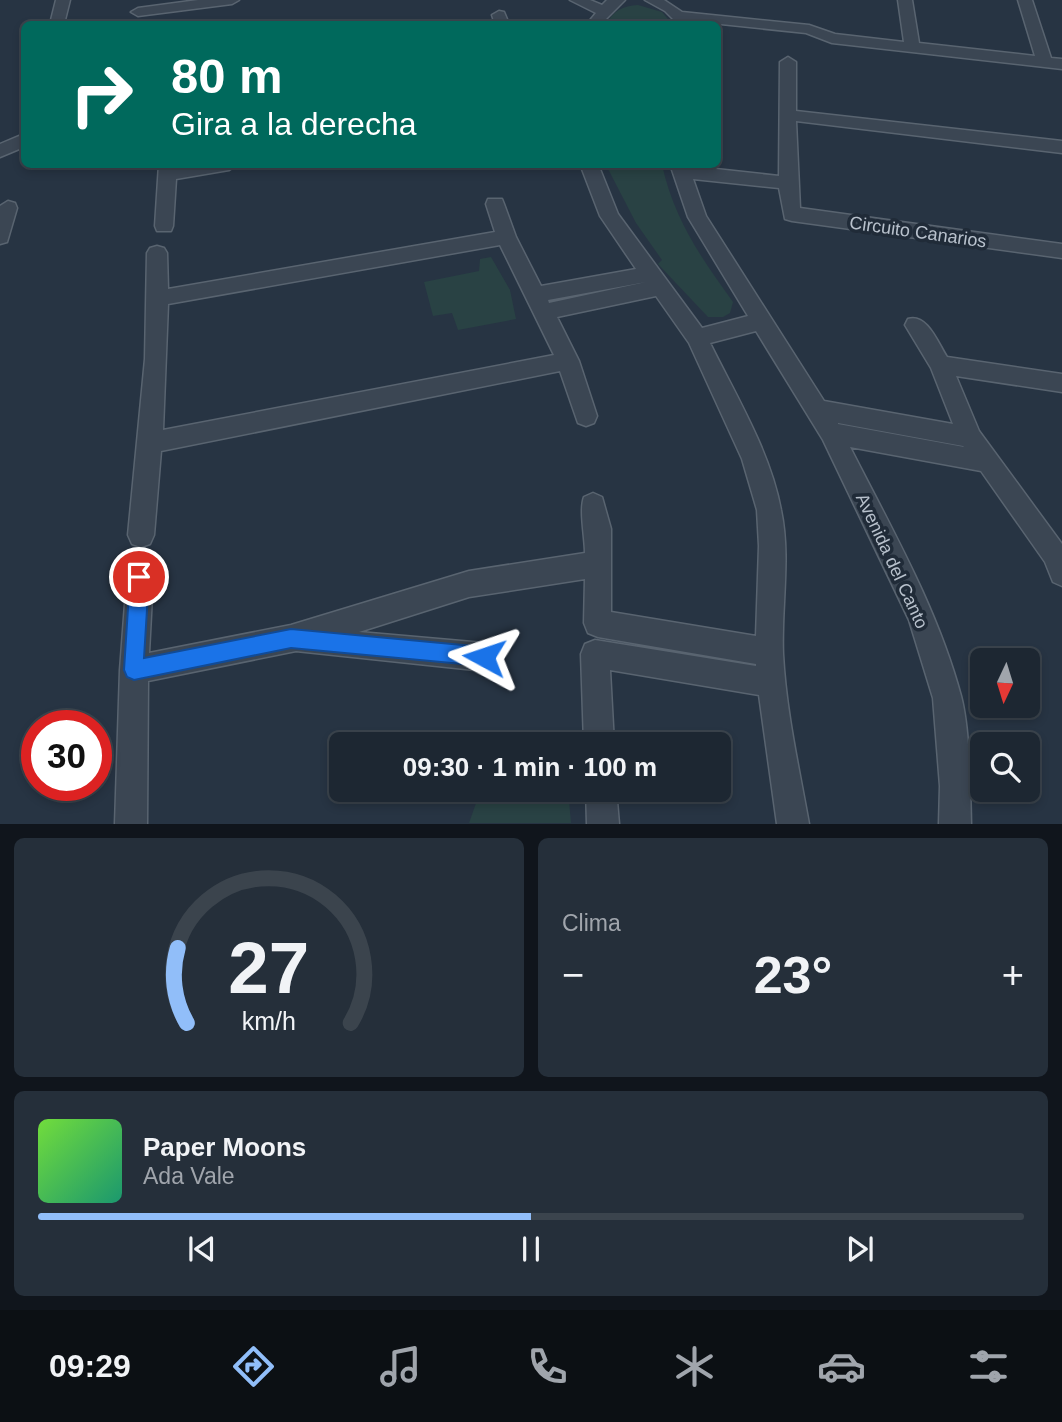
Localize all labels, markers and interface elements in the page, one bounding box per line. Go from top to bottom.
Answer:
icon: right [56,49,147,140]
text: 80 m [171,49,283,103]
text: Gira a la derecha [171,106,416,142]
street label: Circuito Canarios [848,212,988,252]
street label: Avenida del Canto [852,490,932,632]
pin [109,547,169,607]
icon: arrive [120,558,158,596]
position arrow [447,620,521,694]
north arrow [970,648,1040,718]
map controls [970,648,1040,802]
speed limit sign: 30 [21,710,112,801]
button: search [970,732,1040,802]
text: 09:30 · 1 min · 100 m [403,752,657,782]
text: Clima [562,910,621,936]
text: 27 [229,928,309,1009]
text: 23° [754,946,832,1004]
text: − [562,954,584,996]
text: + [1002,954,1024,996]
text: km/h [242,1007,296,1035]
text: Paper Moons [143,1132,306,1162]
text: Ada Vale [143,1163,235,1189]
icon: previous [183,1230,221,1268]
icon: pause [512,1230,550,1268]
icon: next [841,1230,879,1268]
icon: directions [229,1342,278,1391]
icon: music [376,1342,425,1391]
icon: phone [523,1342,572,1391]
icon: climate [670,1342,719,1391]
icon: car [817,1342,866,1391]
icon: filters [964,1342,1013,1391]
text: 09:29 [49,1348,131,1384]

